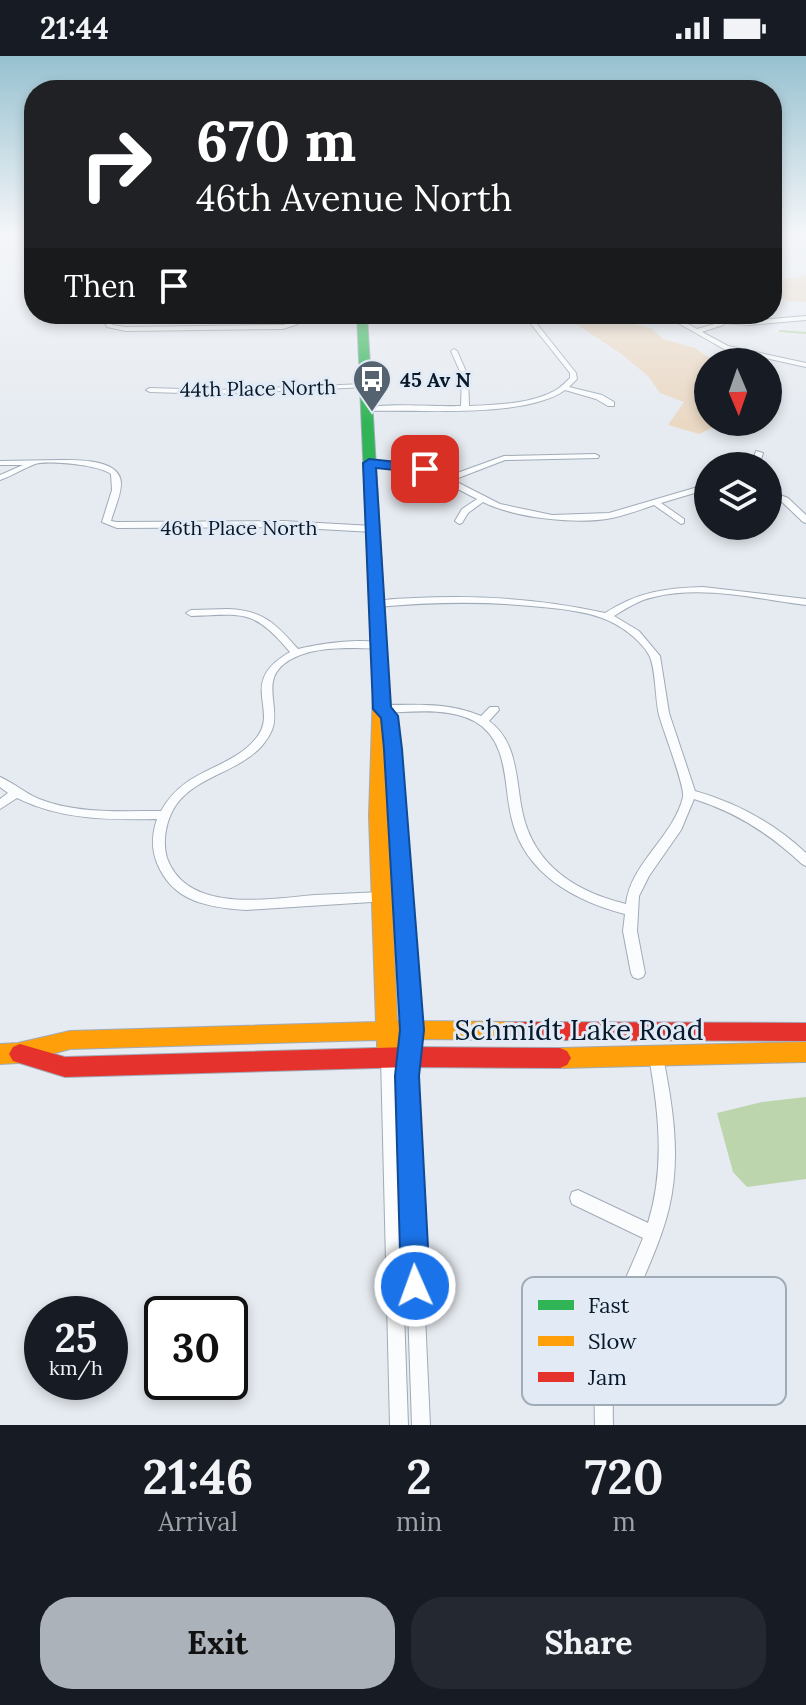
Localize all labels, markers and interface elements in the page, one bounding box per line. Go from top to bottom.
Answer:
text: 21:44 [40,9,109,47]
text: 670 m [196,105,356,176]
icon: right [64,112,168,216]
text: 46th Avenue North [196,175,512,221]
icon: arrive [152,264,196,308]
text: Then [64,267,136,305]
north arrow [694,348,782,436]
map controls [694,348,782,540]
bus stop icon: 45 Av N [351,358,393,413]
place label: 45 Av N [400,367,471,392]
street label: 44th Place North [180,374,336,402]
pin [391,435,459,503]
icon: arrive [403,447,447,491]
button: layers [694,452,782,540]
street label: 46th Place North [160,515,318,540]
street label: Schmidt Lake Road [455,1012,703,1048]
position arrow [373,1244,457,1328]
legend [522,1277,786,1405]
text: Fast [588,1291,630,1319]
speed limit sign: 30 [144,1296,248,1400]
text: 25 [55,1312,97,1363]
text: Slow [588,1327,637,1355]
text: km/h [49,1355,103,1380]
text: Jam [587,1363,627,1391]
text: 21:46 [143,1446,253,1507]
text: 2 [406,1446,432,1507]
text: 720 [585,1446,663,1507]
text: Arrival [158,1505,238,1538]
text: min [396,1505,442,1538]
text: m [613,1505,636,1538]
button: Exit [40,1597,395,1689]
button: Share [411,1597,766,1689]

